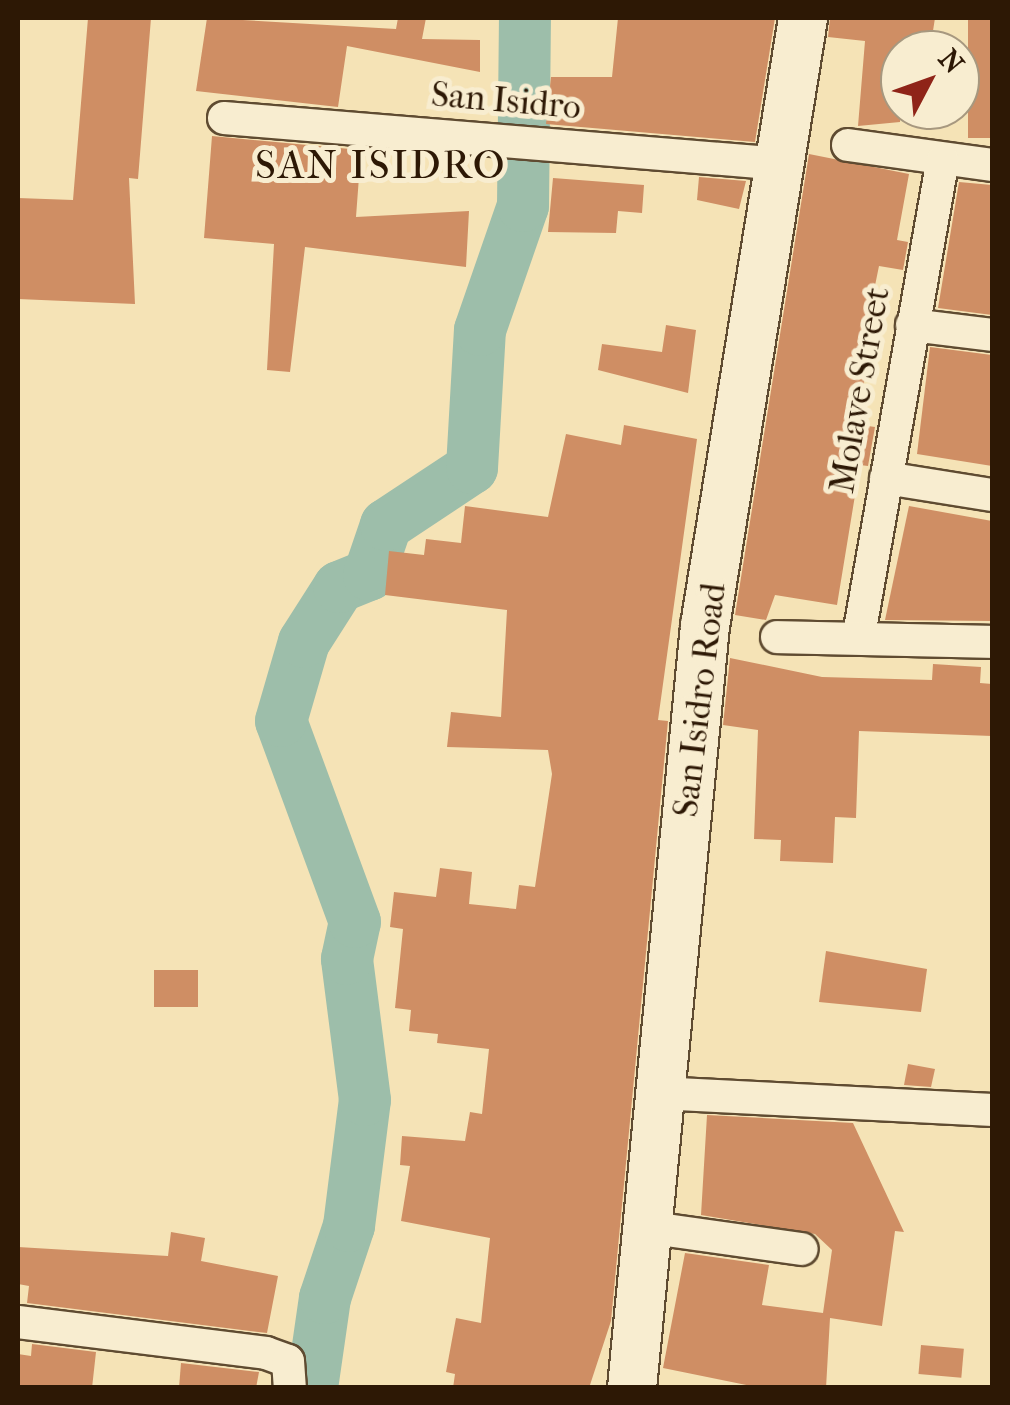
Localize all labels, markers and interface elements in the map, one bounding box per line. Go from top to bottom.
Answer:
north arrow [880,30,980,130]
text: N [932,42,971,80]
street label: San Isidro [429,74,583,128]
district label: SAN ISIDRO [255,141,507,189]
street label: Molave Street [821,284,899,496]
street label: San Isidro Road [665,580,735,820]

